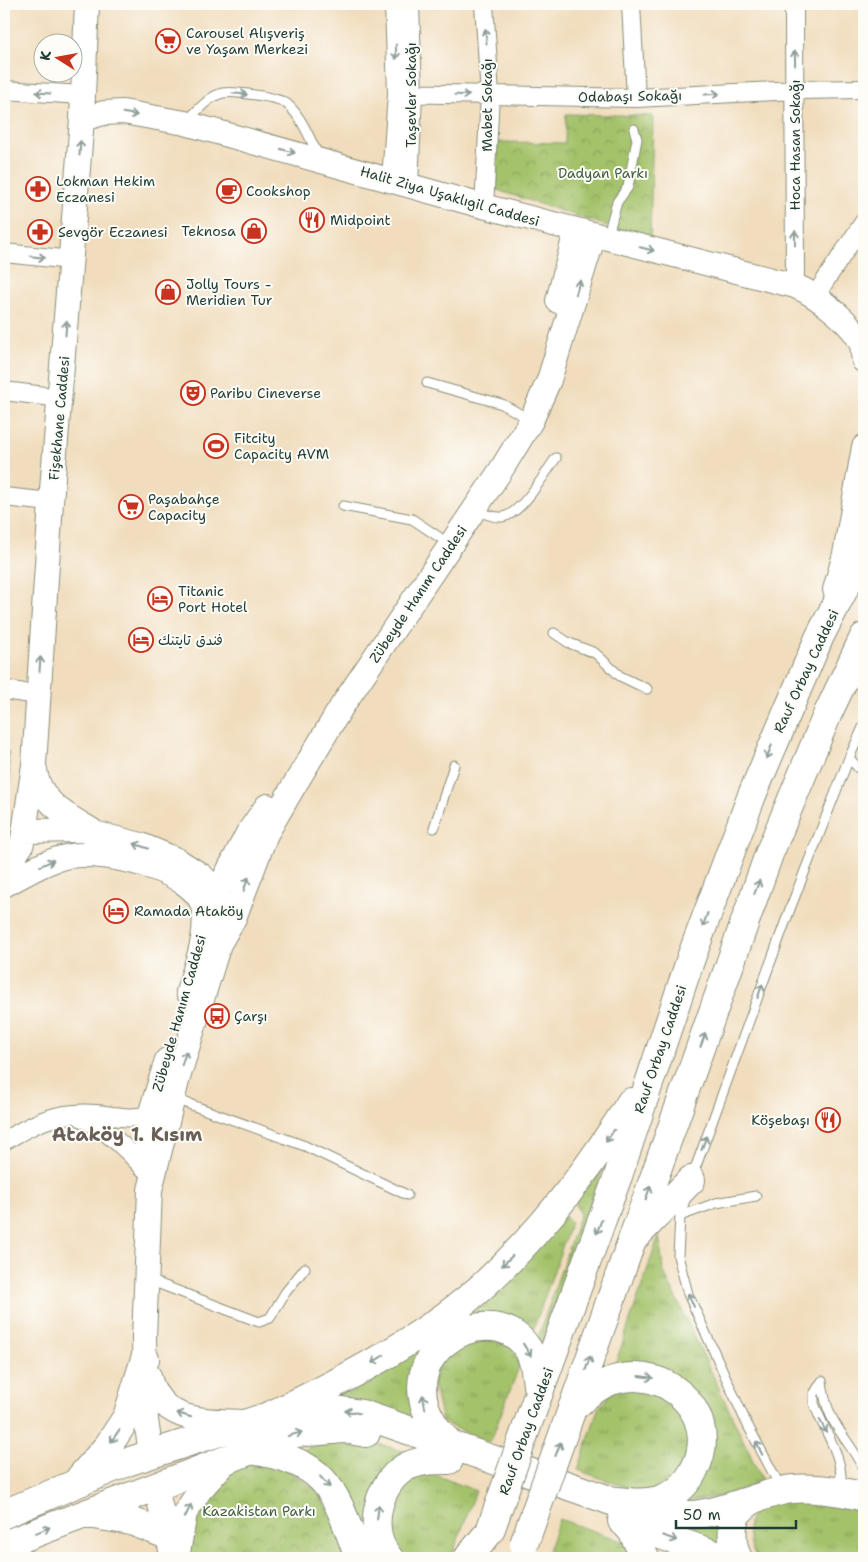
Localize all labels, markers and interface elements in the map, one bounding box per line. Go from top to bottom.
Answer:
place label: Carousel Alışveriş ve Yaşam Merkezi [186,24,308,58]
supermarket icon: Carousel Alışveriş ve Yaşam Merkezi [155,28,181,54]
one-way arrow [482,28,491,44]
north arrow [32,32,82,82]
street label: Taşevler Sokağı [402,42,420,148]
one-way arrow [391,44,400,60]
text: K [35,49,55,62]
one-way arrow [790,50,800,66]
street label: Mabet Sokağı [478,58,496,152]
street label: Hoca Hasan Sokağı [786,80,804,210]
street label: Odabaşı Sokağı [578,86,682,106]
one-way arrow [35,88,51,97]
one-way arrow [232,90,248,99]
one-way arrow [454,90,470,100]
one-way arrow [704,90,720,99]
one-way arrow [121,109,137,119]
one-way arrow [75,140,85,156]
one-way arrow [279,146,295,156]
street label: Halit Ziya Uşaklıgil Caddesi [358,162,542,230]
park label: Dadyan Parkı [558,164,648,182]
place label: Lokman Hekim Eczanesi [56,172,155,206]
pharmacy icon: Lokman Hekim Eczanesi [25,176,51,202]
cafe icon: Cookshop [216,178,242,204]
place label: Cookshop [246,182,311,200]
restaurant icon: Midpoint [299,207,325,233]
place label: Midpoint [330,211,391,229]
shop icon: Teknosa [241,218,267,244]
pharmacy icon: Sevgör Eczanesi [27,219,53,245]
place label: Teknosa [181,222,236,240]
place label: Sevgör Eczanesi [58,223,168,241]
one-way arrow [790,230,800,246]
one-way arrow [639,244,655,254]
one-way arrow [29,252,45,262]
place label: Jolly Tours - Meridien Tur [186,275,273,309]
shop icon: Jolly Tours - Meridien Tur [155,279,181,305]
one-way arrow [574,279,584,295]
one-way arrow [62,320,71,336]
street label: Fişekhane Caddesi [45,355,73,481]
theatre icon: Paribu Cineverse [180,380,206,406]
place label: Paribu Cineverse [210,384,321,402]
place label: Fitcity Capacity AVM [234,429,330,463]
sports icon: Fitcity Capacity AVM [203,433,229,459]
place label: Paşabahçe Capacity [148,490,220,524]
supermarket icon: Paşabahçe Capacity [118,494,144,520]
street label: Zübeyde Hanım Caddesi [365,522,471,666]
place label: Titanic Port Hotel [178,582,248,616]
hotel icon: Titanic Port Hotel [147,586,173,612]
street label: Rauf Orbay Caddesi [769,606,843,736]
hotel icon: فندق تايتنك [128,627,154,653]
place label: فندق تايتنك [158,631,223,649]
one-way arrow [36,656,45,672]
one-way arrow [764,744,774,759]
one-way arrow [134,841,149,850]
one-way arrow [39,858,54,867]
one-way arrow [242,877,251,892]
one-way arrow [753,880,762,895]
hotel icon: Ramada Ataköy [103,898,129,924]
place label: Ramada Ataköy [134,902,244,920]
one-way arrow [700,912,709,927]
street label: Zübeyde Hanım Caddesi [148,932,210,1094]
street label: Rauf Orbay Caddesi [630,982,690,1116]
one-way arrow [756,984,765,999]
bus stop icon: Çarşı [204,1003,230,1029]
place label: Çarşı [234,1007,268,1025]
one-way arrow [699,1033,708,1049]
one-way arrow [179,1050,189,1066]
restaurant icon: Köşebaşı [815,1107,841,1133]
place label: Köşebaşı [751,1111,810,1129]
district label: Ataköy 1. Kısım [52,1122,202,1147]
one-way arrow [605,1129,615,1143]
one-way arrow [700,1136,709,1152]
one-way arrow [644,1186,653,1201]
one-way arrow [594,1219,603,1234]
one-way arrow [501,1255,513,1268]
one-way arrow [685,1293,695,1308]
one-way arrow [523,1343,533,1357]
one-way arrow [371,1354,385,1364]
one-way arrow [584,1356,593,1371]
street label: Rauf Orbay Caddesi [495,1365,557,1497]
one-way arrow [637,1372,653,1382]
one-way arrow [418,1394,428,1410]
one-way arrow [345,1407,361,1417]
one-way arrow [176,1410,192,1420]
one-way arrow [819,1418,828,1433]
one-way arrow [110,1429,120,1443]
one-way arrow [287,1429,303,1438]
one-way arrow [753,1440,763,1455]
one-way arrow [554,1441,563,1457]
one-way arrow [319,1475,331,1488]
scale bar [676,1497,796,1529]
park label: Kazakistan Parkı [202,1502,316,1520]
one-way arrow [183,1504,193,1519]
one-way arrow [373,1505,383,1521]
text: 50 m [683,1505,721,1525]
one-way arrow [35,1524,50,1534]
one-way arrow [662,1534,677,1543]

